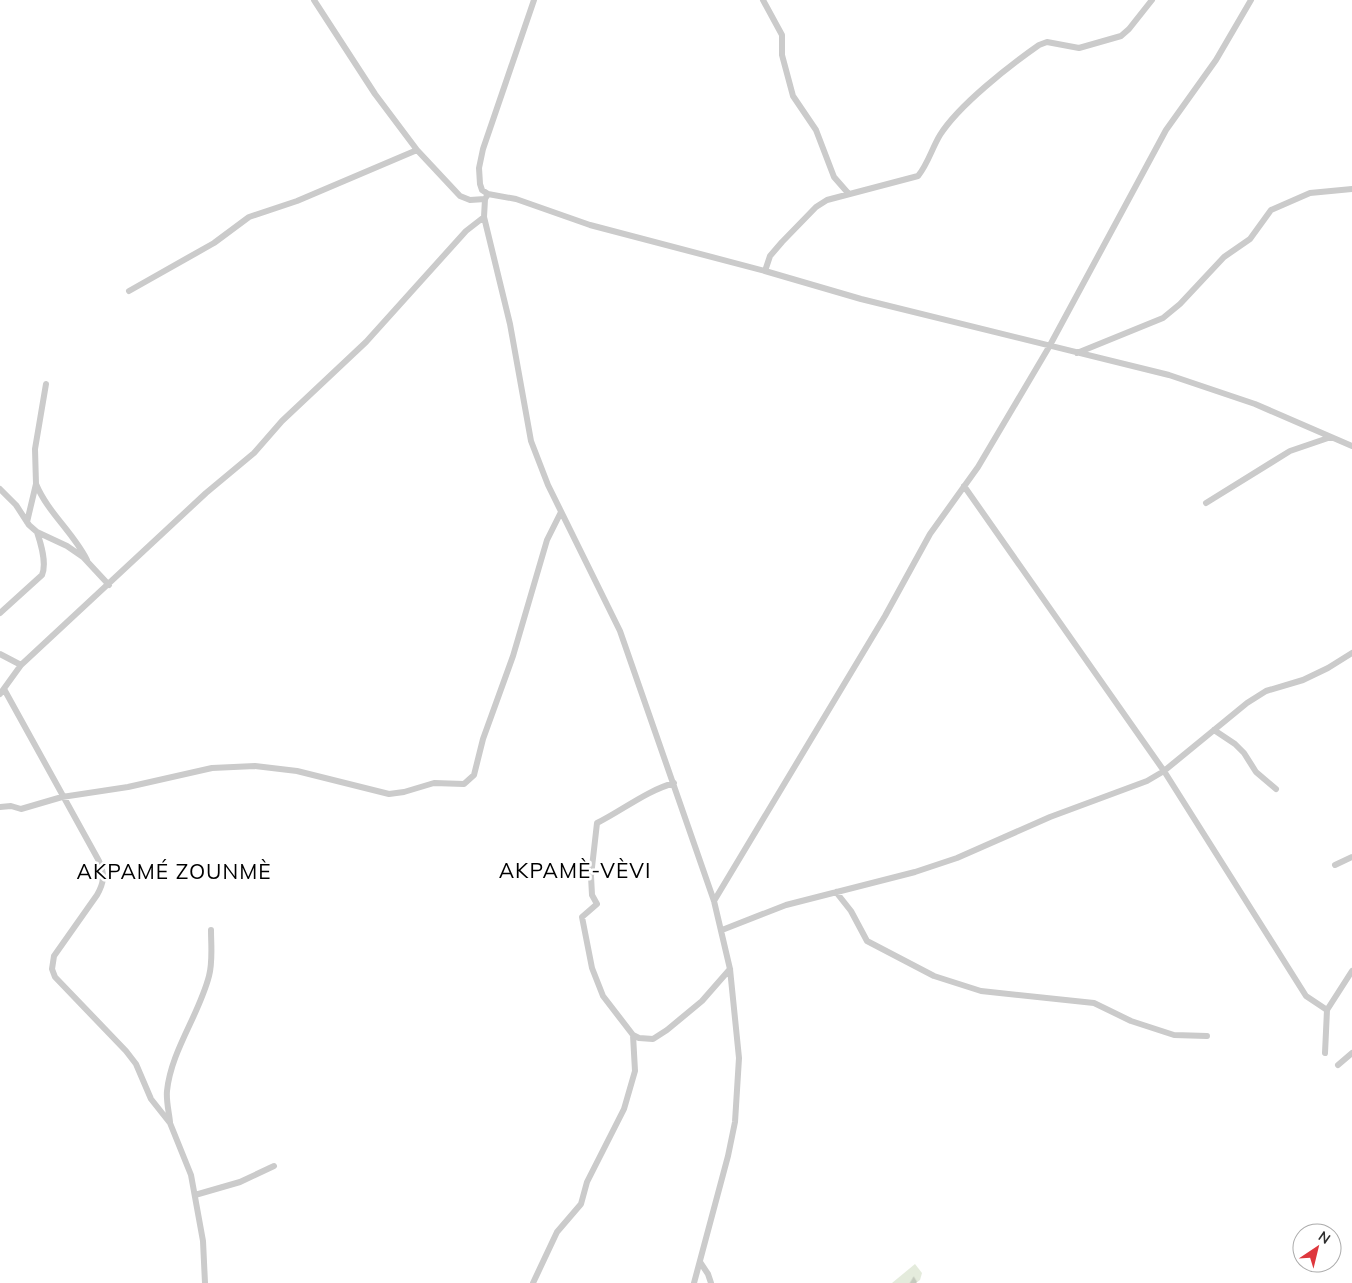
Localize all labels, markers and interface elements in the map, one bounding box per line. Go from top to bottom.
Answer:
district label: AKPAMÈ-VÈVI [499,857,651,883]
district label: AKPAMÉ ZOUNMÈ [77,858,272,884]
north arrow [1292,1223,1342,1273]
text: N [1315,1227,1334,1248]

